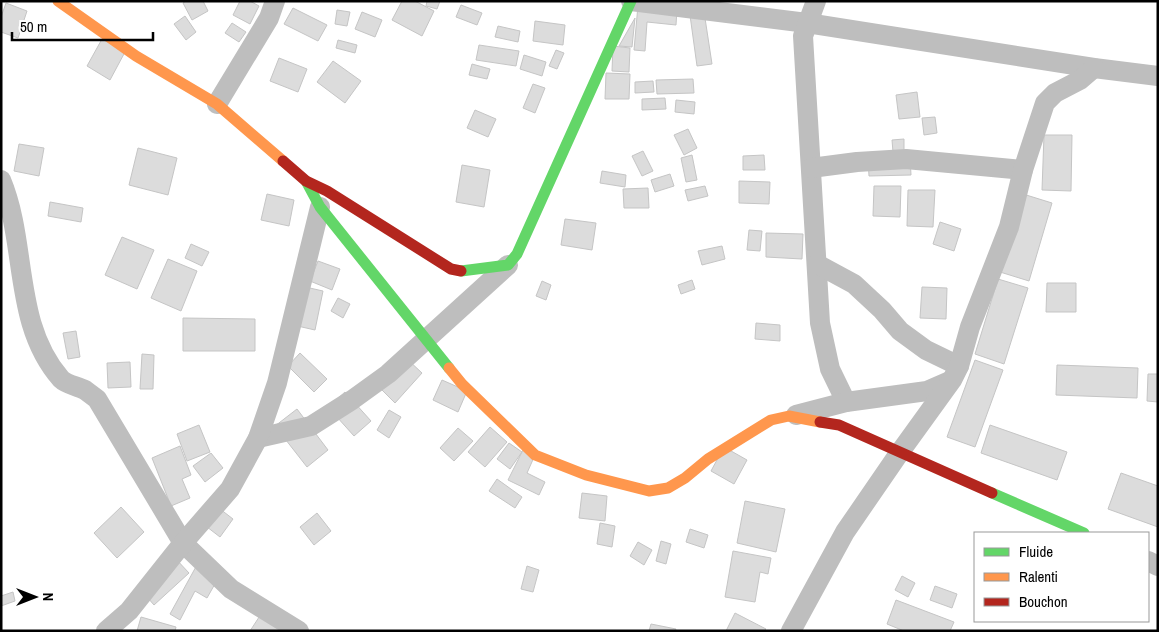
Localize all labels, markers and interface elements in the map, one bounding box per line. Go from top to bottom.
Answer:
scale bar [12,10,154,42]
text: 50 m [20,16,47,37]
legend [974,532,1149,622]
text: Fluide [1019,541,1053,562]
text: Ralenti [1019,566,1058,587]
north arrow [10,572,60,622]
text: Bouchon [1019,591,1068,612]
text: N [39,593,57,601]

